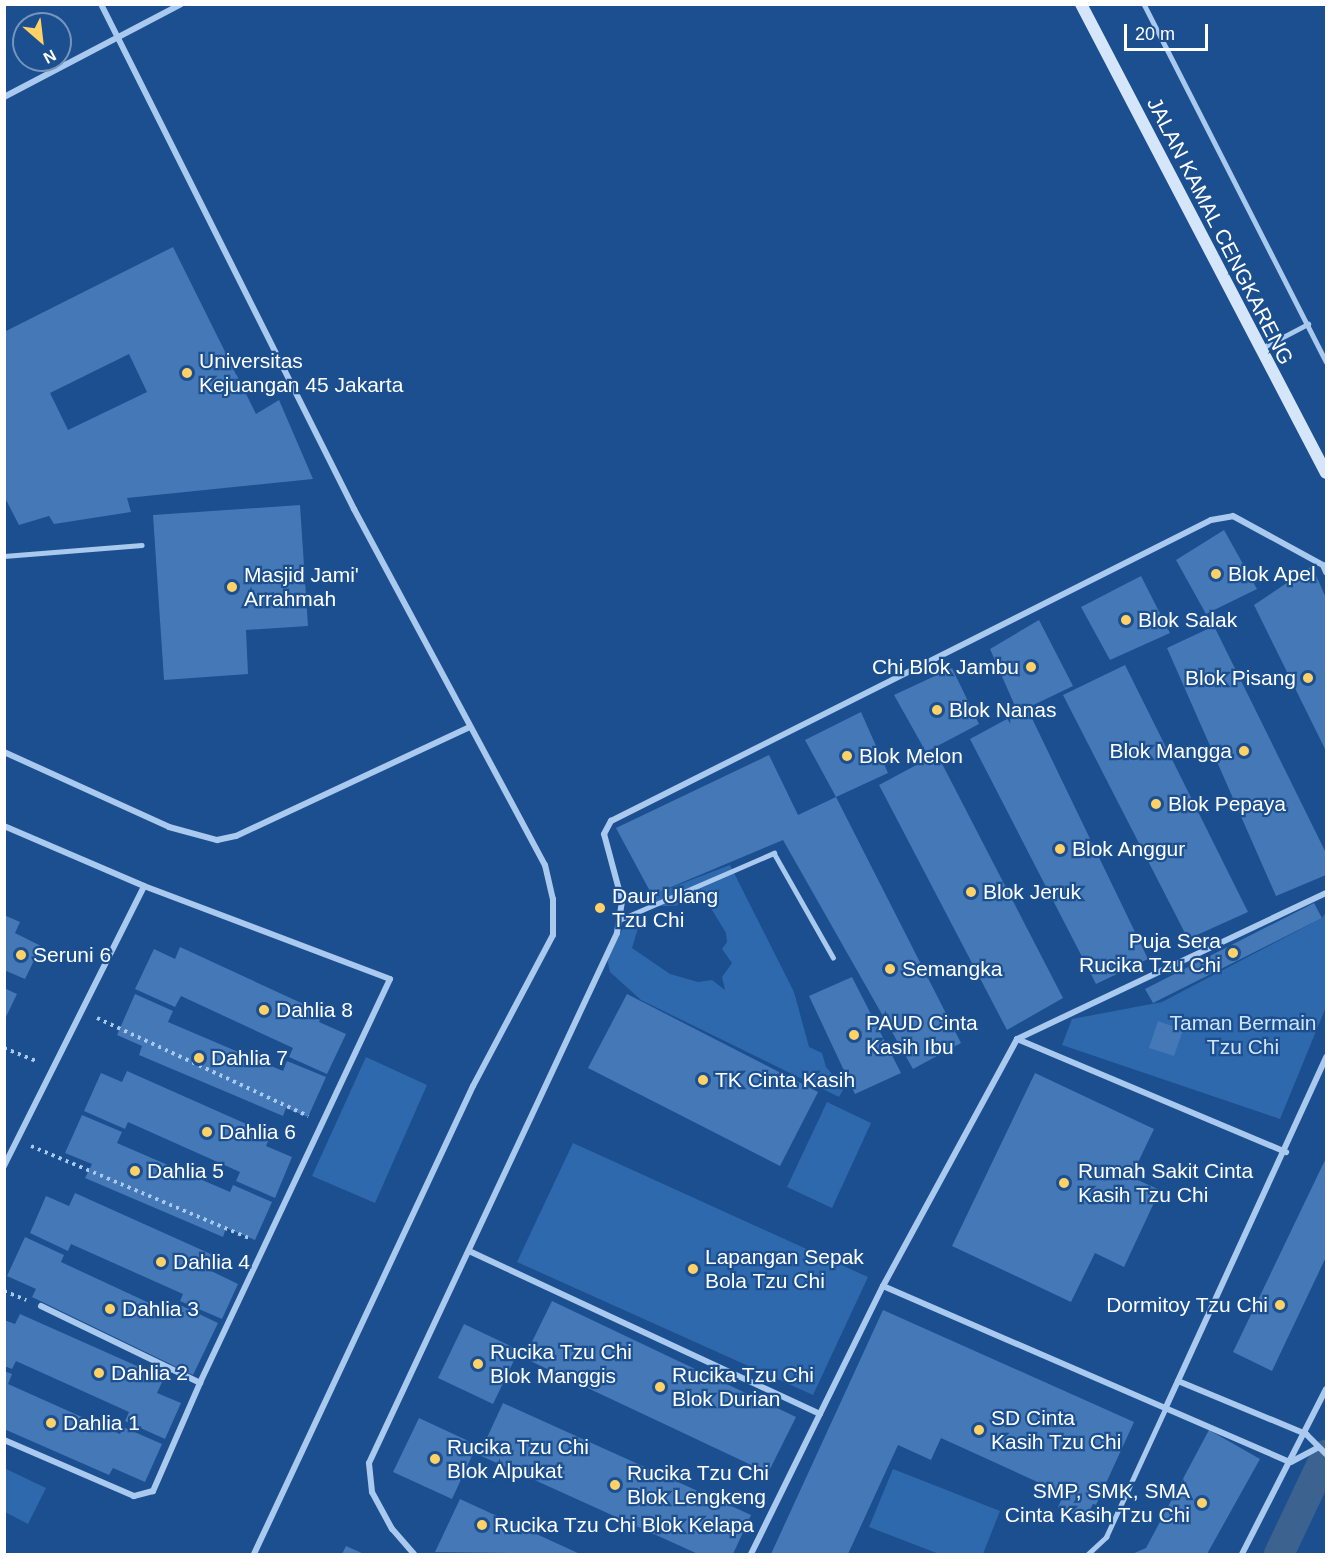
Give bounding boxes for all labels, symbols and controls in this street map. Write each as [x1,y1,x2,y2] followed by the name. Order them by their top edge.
[12,12,72,72] north arrow
[1127,12,1211,50] scale bar
[1135,24,1175,44] text: 20 m
[41,46,59,67] text: N
[1141,93,1299,369] street label: JALAN KAMAL CENGKARENG
[199,348,403,398] place label: Universitas Kejuangan 45 Jakarta
[180,366,194,380] marker: Universitas Kejuangan 45 Jakarta
[1228,561,1317,587] place label: Blok Apel
[244,562,359,612] place label: Masjid Jami' Arrahmah
[1209,567,1223,581] marker: Blok Apel
[225,580,239,594] marker: Masjid Jami' Arrahmah
[1138,607,1237,633] place label: Blok Salak
[1119,613,1133,627] marker: Blok Salak
[872,654,1019,680] place label: Chi Blok Jambu
[1024,660,1038,674] marker: Chi Blok Jambu
[1185,665,1296,691] place label: Blok Pisang
[1301,671,1315,685] marker: Blok Pisang
[949,697,1056,723] place label: Blok Nanas
[930,703,944,717] marker: Blok Nanas
[1109,738,1232,764] place label: Blok Mangga
[859,743,963,769] place label: Blok Melon
[1237,744,1251,758] marker: Blok Mangga
[840,749,854,763] marker: Blok Melon
[1168,791,1286,817] place label: Blok Pepaya
[1149,797,1163,811] marker: Blok Pepaya
[1072,836,1186,862] place label: Blok Anggur
[1053,842,1067,856] marker: Blok Anggur
[983,879,1081,905] place label: Blok Jeruk
[612,883,718,933] place label: Daur Ulang Tzu Chi
[964,885,978,899] marker: Blok Jeruk
[593,901,607,915] marker: Daur Ulang Tzu Chi
[1079,928,1221,978] place label: Puja Sera Rucika Tzu Chi
[33,942,111,968] place label: Seruni 6
[1226,946,1240,960] marker: Puja Sera Rucika Tzu Chi
[14,948,28,962] marker: Seruni 6
[902,956,1002,982] place label: Semangka
[883,962,897,976] marker: Semangka
[276,997,353,1023] place label: Dahlia 8
[257,1003,271,1017] marker: Dahlia 8
[866,1010,978,1060] place label: PAUD Cinta Kasih Ibu
[1169,1010,1317,1060] park label: Taman Bermain Tzu Chi
[847,1028,861,1042] marker: PAUD Cinta Kasih Ibu
[211,1045,288,1071] place label: Dahlia 7
[192,1051,206,1065] marker: Dahlia 7
[715,1067,855,1093] place label: TK Cinta Kasih
[696,1073,710,1087] marker: TK Cinta Kasih
[219,1119,296,1145] place label: Dahlia 6
[200,1125,214,1139] marker: Dahlia 6
[147,1158,224,1184] place label: Dahlia 5
[1078,1158,1253,1208] place label: Rumah Sakit Cinta Kasih Tzu Chi
[128,1164,142,1178] marker: Dahlia 5
[1055,1174,1073,1192] marker: Rumah Sakit Cinta Kasih Tzu Chi
[705,1244,864,1294] place label: Lapangan Sepak Bola Tzu Chi
[173,1249,250,1275] place label: Dahlia 4
[154,1255,168,1269] marker: Dahlia 4
[686,1262,700,1276] marker: Lapangan Sepak Bola Tzu Chi
[1106,1292,1268,1318] place label: Dormitoy Tzu Chi
[122,1296,199,1322] place label: Dahlia 3
[1273,1298,1287,1312] marker: Dormitoy Tzu Chi
[103,1302,117,1316] marker: Dahlia 3
[490,1339,632,1389] place label: Rucika Tzu Chi Blok Manggis
[471,1357,485,1371] marker: Rucika Tzu Chi Blok Manggis
[111,1360,188,1386] place label: Dahlia 2
[672,1362,814,1412] place label: Rucika Tzu Chi Blok Durian
[92,1366,106,1380] marker: Dahlia 2
[653,1380,667,1394] marker: Rucika Tzu Chi Blok Durian
[991,1405,1122,1455] place label: SD Cinta Kasih Tzu Chi
[63,1410,140,1436] place label: Dahlia 1
[44,1416,58,1430] marker: Dahlia 1
[972,1423,986,1437] marker: SD Cinta Kasih Tzu Chi
[447,1434,589,1484] place label: Rucika Tzu Chi Blok Alpukat
[428,1452,442,1466] marker: Rucika Tzu Chi Blok Alpukat
[627,1460,769,1510] place label: Rucika Tzu Chi Blok Lengkeng
[608,1478,622,1492] marker: Rucika Tzu Chi Blok Lengkeng
[1004,1478,1190,1528] place label: SMP, SMK, SMA Cinta Kasih Tzu Chi
[1195,1496,1209,1510] marker: SMP, SMK, SMA Cinta Kasih Tzu Chi
[494,1512,754,1538] place label: Rucika Tzu Chi Blok Kelapa
[475,1518,489,1532] marker: Rucika Tzu Chi Blok Kelapa

